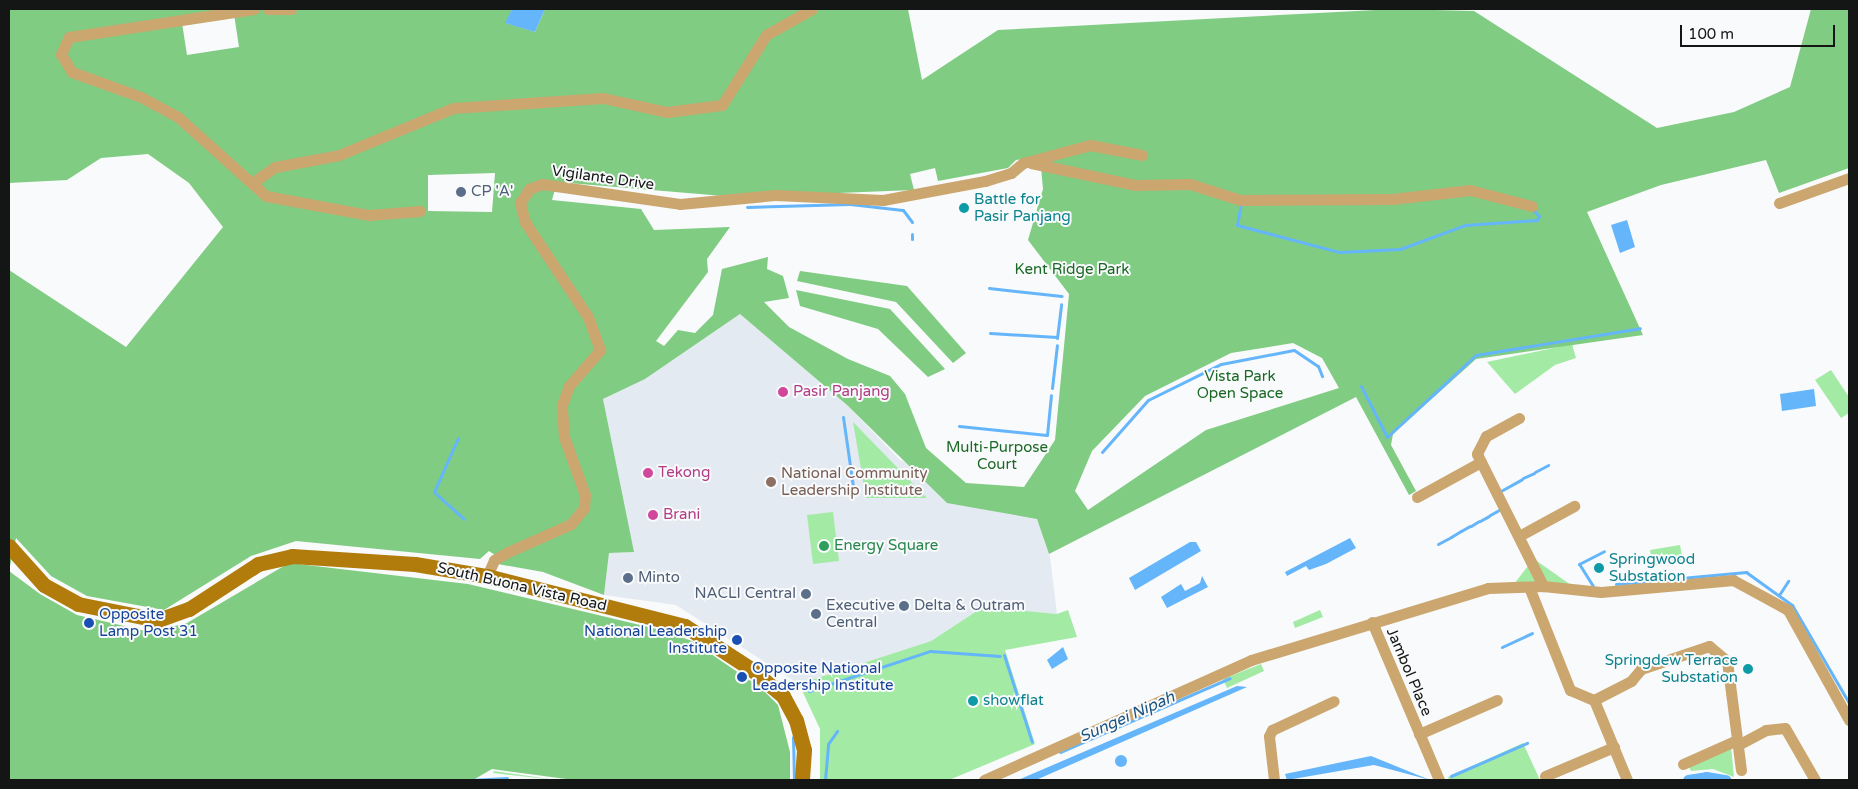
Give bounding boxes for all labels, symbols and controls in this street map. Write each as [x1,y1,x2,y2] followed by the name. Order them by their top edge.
[1683,15,1838,47] scale bar
[1688,25,1734,43] text: 100 m
[551,162,655,194] street label: Vigilante Drive
[471,183,513,201] place label: CP 'A'
[455,186,467,198] marker: CP 'A'
[974,190,1071,225] place label: Battle for Pasir Panjang
[958,202,970,214] marker: Battle for Pasir Panjang
[1015,261,1129,279] park label: Kent Ridge Park
[1197,367,1283,402] park label: Vista Park Open Space
[793,383,890,401] place label: Pasir Panjang
[777,386,789,398] marker: Pasir Panjang
[946,438,1048,473] park label: Multi-Purpose Court
[658,464,710,482] place label: Tekong
[781,464,928,499] place label: National Community Leadership Institute
[642,467,654,479] marker: Tekong
[765,476,777,488] marker: National Community Leadership Institute
[663,506,700,524] place label: Brani
[647,509,659,521] marker: Brani
[834,537,938,555] place label: Energy Square
[818,540,830,552] marker: Energy Square
[1609,550,1695,585] place label: Springwood Substation
[436,559,608,615] street label: South Buona Vista Road
[1593,562,1605,574] marker: Springwood Substation
[638,569,680,587] place label: Minto
[622,572,634,584] marker: Minto
[694,585,796,603] place label: NACLI Central
[800,588,812,600] marker: NACLI Central
[826,596,895,631] place label: Executive Central
[914,597,1025,615] place label: Delta & Outram
[898,600,910,612] marker: Delta & Outram
[99,605,198,640] place label: Opposite Lamp Post 31
[810,608,822,620] marker: Executive Central
[83,617,95,629] marker: Opposite Lamp Post 31
[584,622,727,657] place label: National Leadership Institute
[1382,625,1436,719] street label: Jambol Place
[731,634,743,646] marker: National Leadership Institute
[1605,651,1738,686] place label: Springdew Terrace Substation
[752,659,894,694] place label: Opposite National Leadership Institute
[1742,663,1754,675] marker: Springdew Terrace Substation
[736,671,748,683] marker: Opposite National Leadership Institute
[1077,687,1177,747] water label: Sungei Nipah
[983,692,1044,710] place label: showflat
[967,695,979,707] marker: showflat

